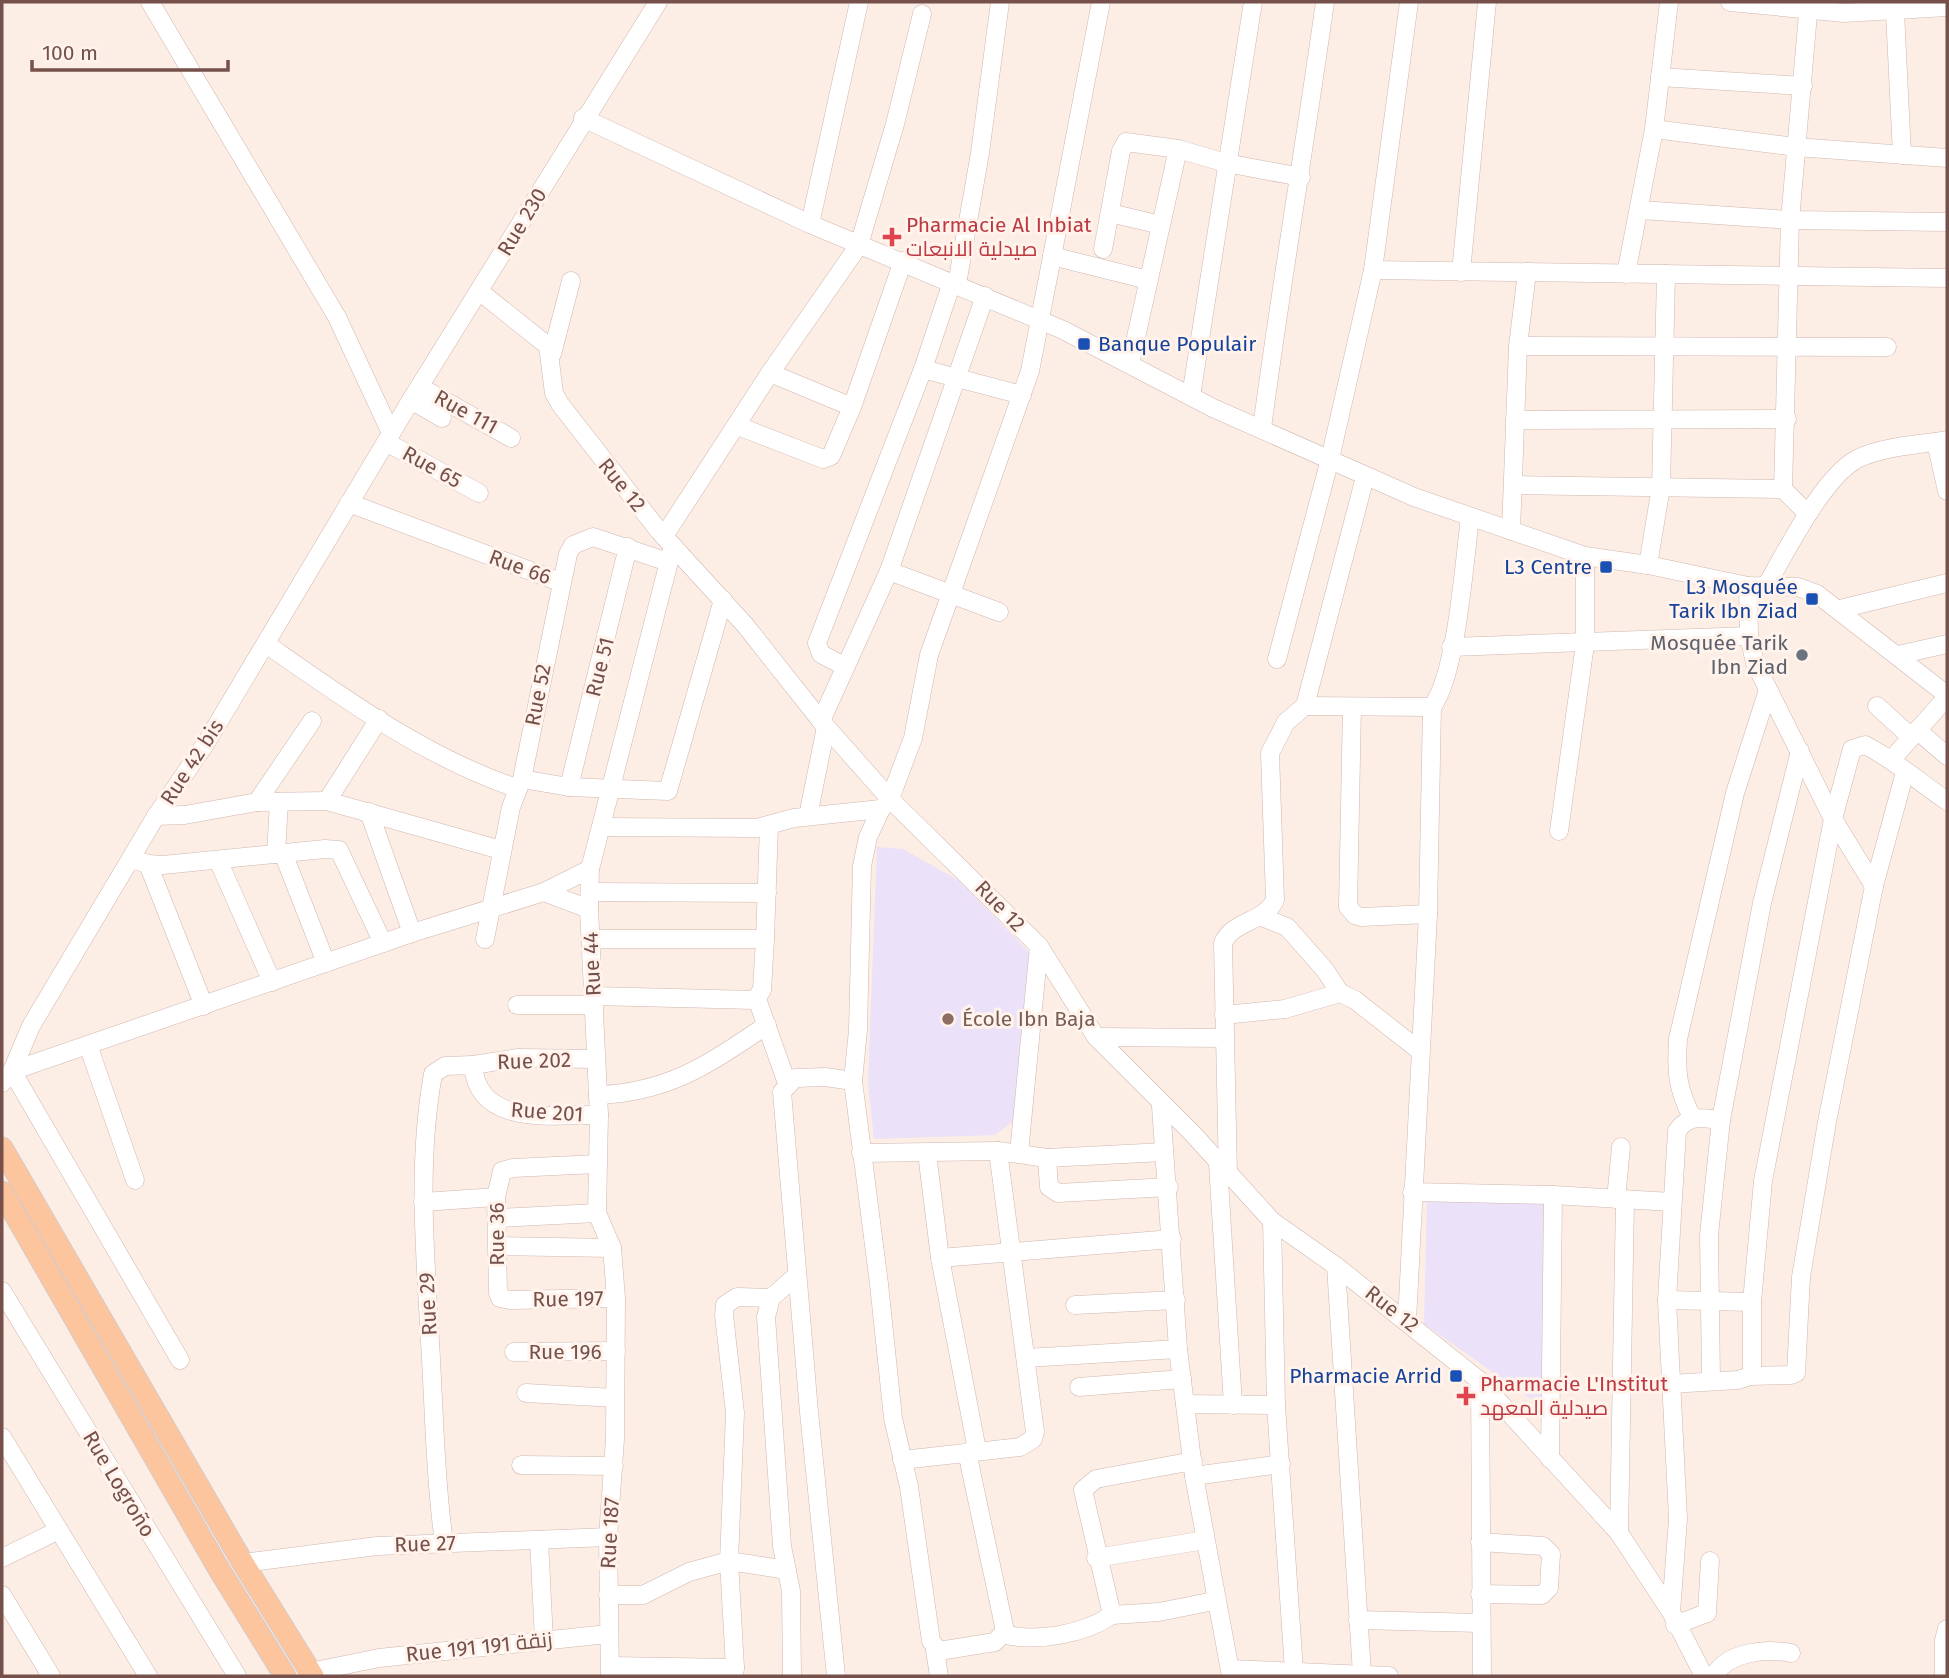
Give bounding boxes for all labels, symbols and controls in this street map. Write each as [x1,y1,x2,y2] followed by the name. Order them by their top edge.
[32,28,228,72] scale bar
[42,40,98,66] text: 100 m
[492,183,552,261] street label: Rue 230
[906,212,1092,262] place label: Pharmacie Al Inbiat صيدلية الانبعات
[884,229,900,245] marker: Pharmacie Al Inbiat صيدلية الانبعات
[1098,331,1256,357] place label: Banque Populair
[1076,336,1092,352] marker: Banque Populair
[430,384,502,440] street label: Rue 111
[398,440,466,494] street label: Rue 65
[593,453,651,517] street label: Rue 12
[485,544,555,590] street label: Rue 66
[1504,554,1592,580] place label: L3 Centre
[1598,559,1614,575] marker: L3 Centre
[1669,574,1798,624] place label: L3 Mosquée Tarik Ibn Ziad
[1804,591,1820,607] marker: L3 Mosquée Tarik Ibn Ziad
[1650,630,1788,680] place label: Mosquée Tarik Ibn Ziad
[580,635,620,699] street label: Rue 51
[1794,647,1810,663] marker: Mosquée Tarik Ibn Ziad
[519,662,557,728] street label: Rue 52
[155,714,229,810] street label: Rue 42 bis
[969,875,1031,937] street label: Rue 12
[577,931,607,997] street label: Rue 44
[962,1006,1096,1032] place label: École Ibn Baja
[940,1011,956,1027] marker: École Ibn Baja
[496,1047,572,1075] street label: Rue 202
[510,1096,584,1128] street label: Rue 201
[484,1202,510,1266] street label: Rue 36
[413,1272,443,1336] street label: Rue 29
[1360,1280,1424,1338] street label: Rue 12
[532,1285,604,1313] street label: Rue 197
[528,1339,602,1365] street label: Rue 196
[1289,1363,1442,1389] place label: Pharmacie Arrid
[1448,1368,1464,1384] marker: Pharmacie Arrid
[1480,1371,1669,1421] place label: Pharmacie L'Institut صيدلية المعهد
[1458,1388,1474,1404] marker: Pharmacie L'Institut صيدلية المعهد
[77,1426,161,1542] street label: Rue Logroño
[595,1497,625,1569] street label: Rue 187
[394,1530,456,1558] street label: Rue 27
[404,1626,554,1668] street label: Rue 191 زنقة 191

